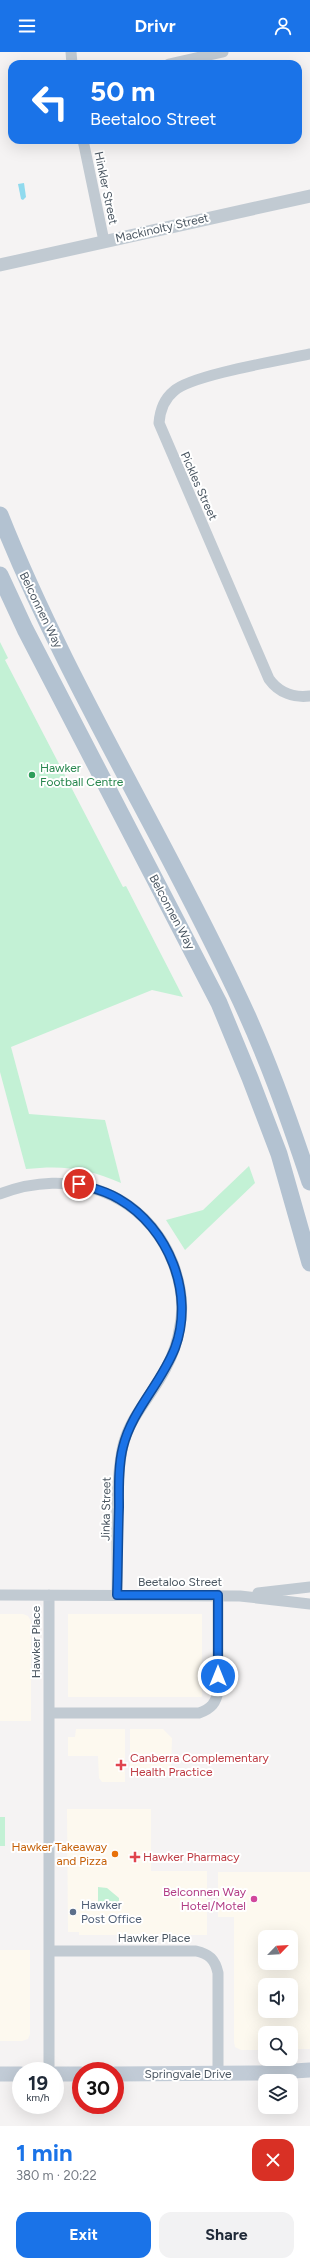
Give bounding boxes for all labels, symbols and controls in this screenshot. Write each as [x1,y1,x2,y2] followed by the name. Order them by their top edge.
[16,15,38,37] icon: menu
[135,15,175,37] text: Drivr
[272,15,294,37] icon: person
[90,74,156,108] text: 50 m
[24,76,76,128] icon: left
[90,108,216,130] text: Beetaloo Street
[91,150,121,226] street label: Hinkler Street
[114,210,210,246] street label: Mackinolty Street
[178,450,221,523] street label: Pickles Street
[17,570,66,651] street label: Belconnen Way
[40,761,124,789] place label: Hawker Football Centre
[27,770,37,780] marker: Hawker Football Centre
[146,872,198,953] street label: Belconnen Way
[62,1167,96,1201] pin
[68,1173,90,1195] icon: arrive
[98,1476,114,1541] street label: Jinka Street
[138,1575,223,1589] street label: Beetaloo Street
[29,1605,43,1678] street label: Hawker Place
[197,1655,239,1697] position arrow
[130,1751,269,1779] place label: Canberra Complementary Health Practice
[115,1759,127,1771] marker: Canberra Complementary Health Practice
[11,1840,108,1868] place label: Hawker Takeaway and Pizza
[110,1849,120,1859] marker: Hawker Takeaway and Pizza
[143,1850,240,1864] place label: Hawker Pharmacy
[130,1852,140,1862] marker: Hawker Pharmacy
[163,1885,247,1913] place label: Belconnen Way Hotel/Motel
[249,1894,259,1904] marker: Belconnen Way Hotel/Motel
[81,1898,142,1926] place label: Hawker Post Office
[68,1907,78,1917] marker: Hawker Post Office
[258,1930,298,1970] north arrow
[258,1930,298,2114] map controls
[118,1931,191,1945] street label: Hawker Place
[258,1978,298,2018] button: sound
[258,2026,298,2066] button: search
[72,2062,124,2114] speed limit sign: 30
[144,2067,232,2081] street label: Springvale Drive
[28,2071,48,2095] text: 19
[258,2074,298,2114] button: layers
[27,2091,49,2104] text: km/h
[16,2138,73,2167] text: 1 min
[252,2139,294,2181] button: close
[16,2168,97,2183] text: 380 m · 20:22
[16,2212,151,2258] button: Exit
[159,2212,294,2258] button: Share

